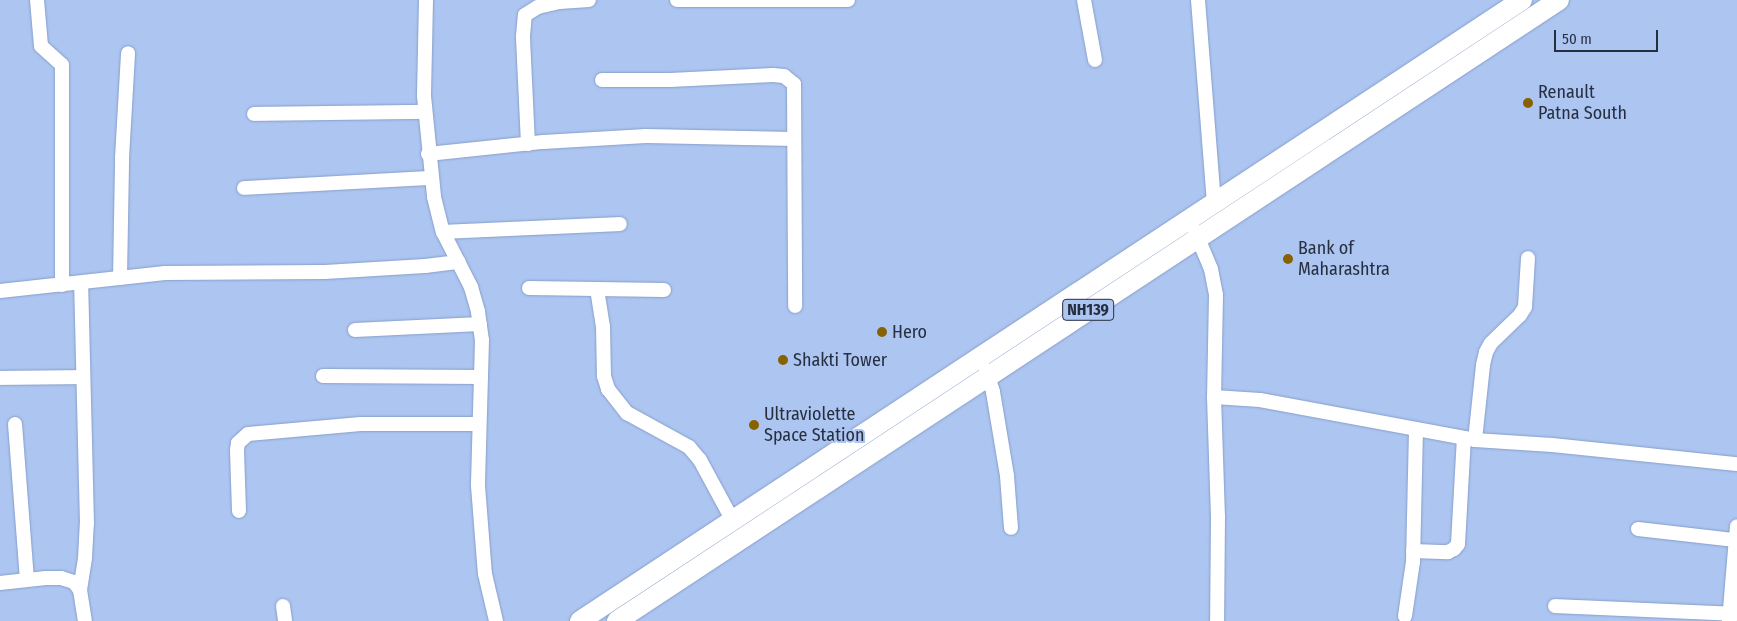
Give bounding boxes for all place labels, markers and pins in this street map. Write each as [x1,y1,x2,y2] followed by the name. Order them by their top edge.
[1538,82,1627,125] place label: Renault Patna South
[1522,97,1534,109] marker: Renault Patna South
[1298,238,1390,280] place label: Bank of Maharashtra
[1282,253,1294,265] marker: Bank of Maharashtra
[892,321,927,343] place label: Hero
[876,326,888,338] marker: Hero
[793,349,887,371] place label: Shakti Tower
[777,354,789,366] marker: Shakti Tower
[764,404,865,446] place label: Ultraviolette Space Station
[748,419,760,431] marker: Ultraviolette Space Station

